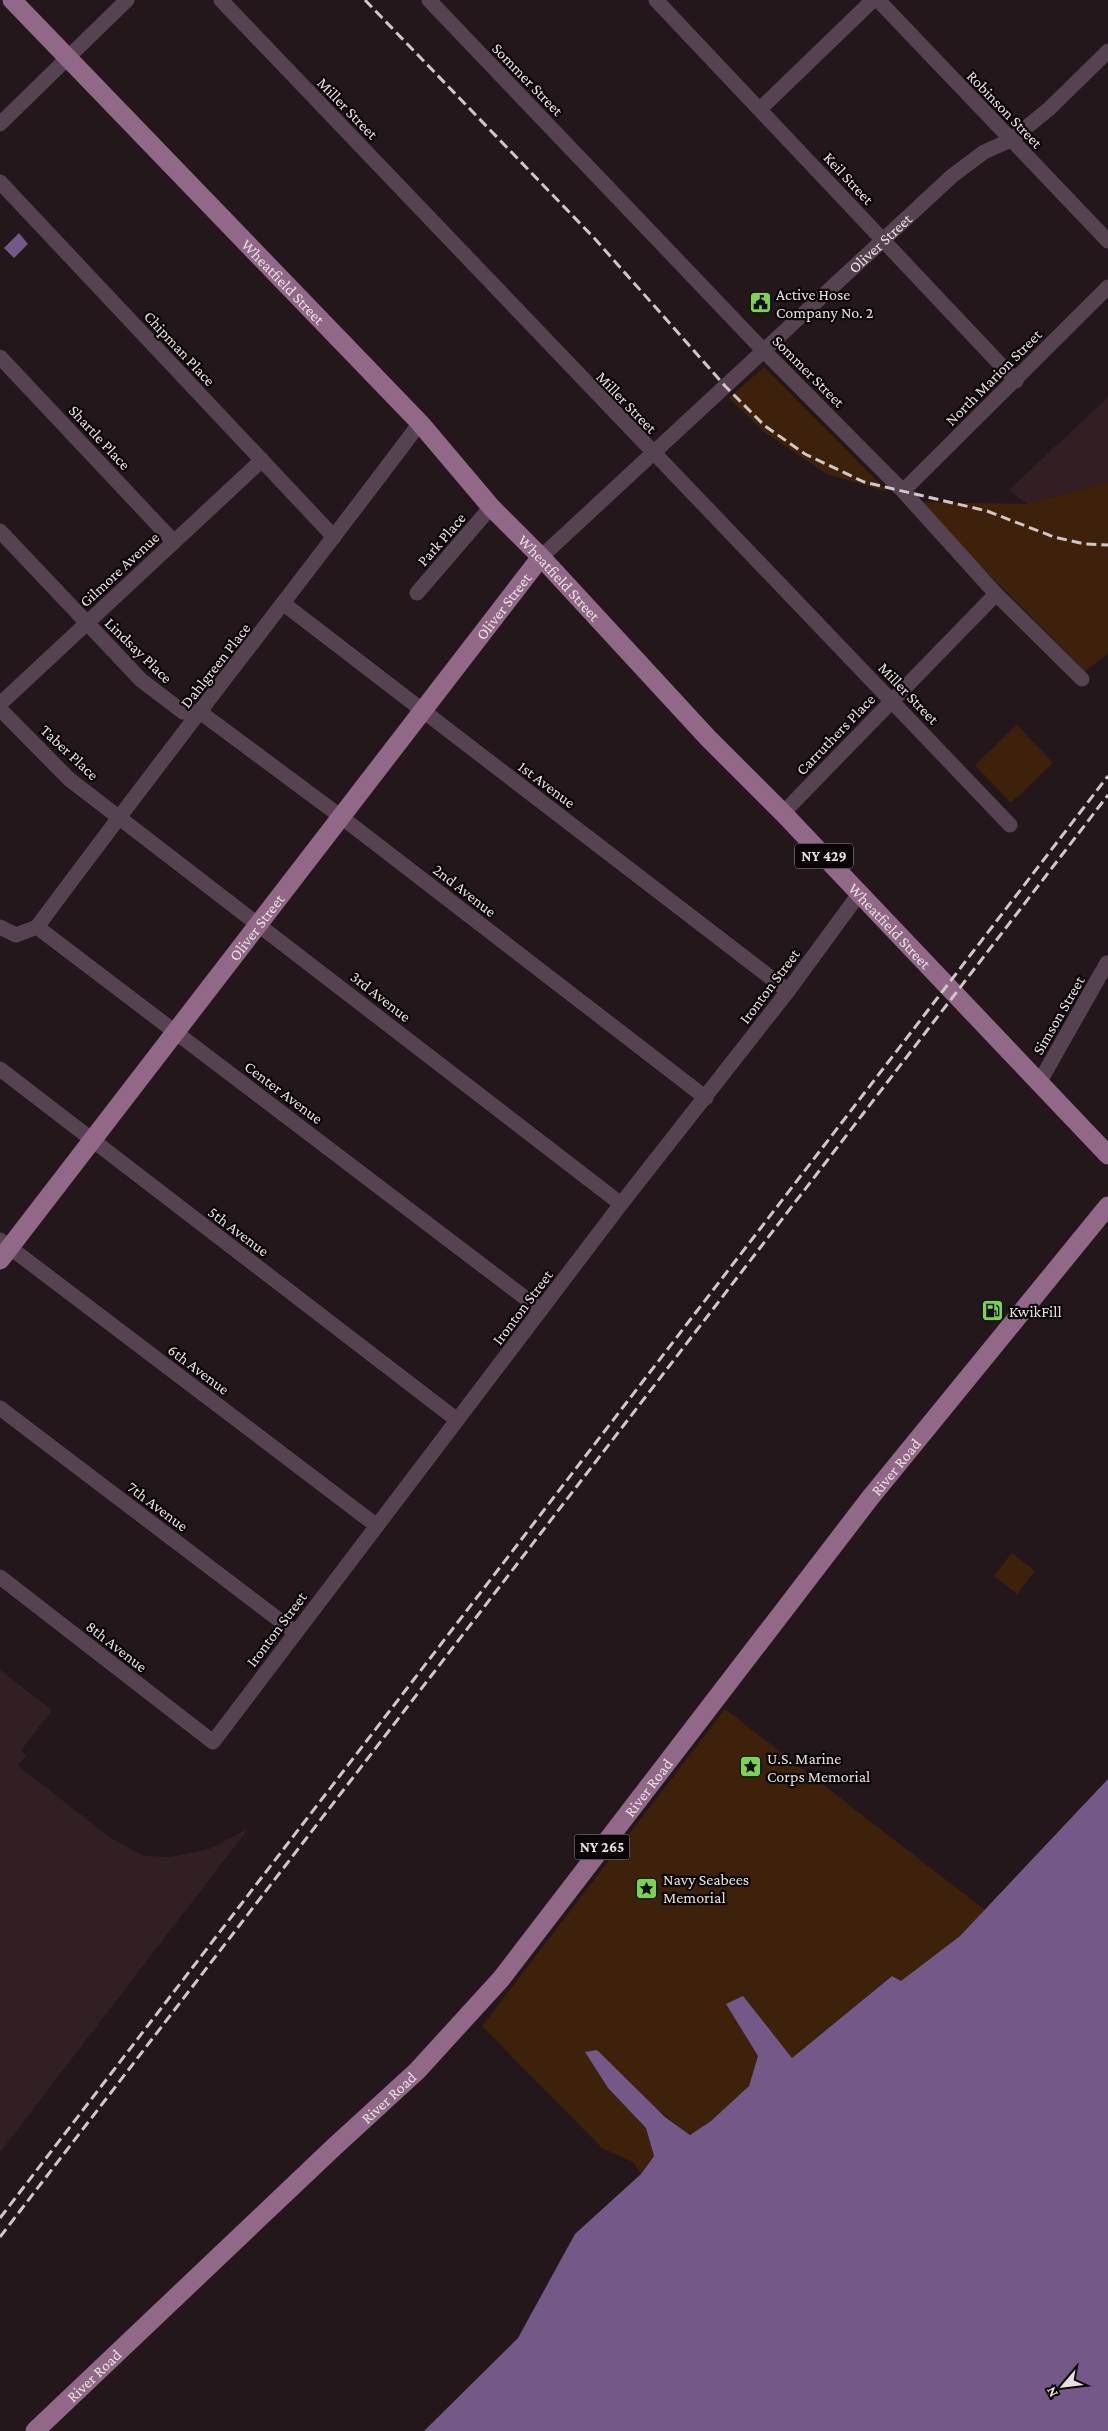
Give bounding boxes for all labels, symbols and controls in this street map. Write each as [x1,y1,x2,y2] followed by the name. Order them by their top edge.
[489,40,567,120] street label: Sommer Street
[963,67,1046,152] street label: Robinson Street
[314,74,382,143] street label: Miller Street
[820,149,877,208] street label: Keil Street
[845,210,916,277] street label: Oliver Street
[238,236,328,328] street label: Wheatfield Street
[776,286,874,322] place label: Active Hose Company No. 2
[748,291,772,315] public building icon: Active Hose Company No. 2
[140,308,218,390] street label: Chipman Place
[942,325,1045,429] street label: North Marion Street
[769,332,849,411] street label: Sommer Street
[593,368,661,437] street label: Miller Street
[65,402,134,473] street label: Shartle Place
[414,509,469,569] street label: Park Place
[76,528,162,610] street label: Gilmore Avenue
[515,531,604,625] street label: Wheatfield Street
[473,569,535,643] street label: Oliver Street
[101,614,176,687] street label: Lindsay Place
[177,620,255,712] street label: Dahlgreen Place
[875,659,943,728] street label: Miller Street
[793,690,878,778] street label: Carruthers Place
[37,721,102,783] street label: Taber Place
[515,757,579,811] street label: 1st Avenue
[795,844,853,868] road number: NY 429
[430,861,499,920] street label: 2nd Avenue
[845,880,935,973] street label: Wheatfield Street
[226,890,288,964] street label: Oliver Street
[736,945,803,1027] street label: Ironton Street
[347,968,414,1025] street label: 3rd Avenue
[1029,972,1088,1058] street label: Simson Street
[241,1058,326,1127] street label: Center Avenue
[205,1203,272,1260] street label: 5th Avenue
[489,1266,556,1348] street label: Ironton Street
[981,1299,1005,1323] fuel station icon: KwikFill
[1009,1303,1062,1320] place label: KwikFill
[165,1341,233,1398] street label: 6th Avenue
[868,1435,924,1499] street label: River Road
[124,1478,191,1535] street label: 7th Avenue
[243,1588,310,1670] street label: Ironton Street
[83,1617,151,1675] street label: 8th Avenue
[767,1750,870,1786] place label: U.S. Marine Corps Memorial
[621,1755,676,1820] street label: River Road
[739,1755,763,1779] place icon: U.S. Marine Corps Memorial
[574,1834,630,1860] road number: NY 265
[663,1871,749,1906] place label: Navy Seabees Memorial
[635,1876,659,1900] place icon: Navy Seabees Memorial
[358,2068,420,2127] street label: River Road
[63,2345,125,2405] street label: River Road
[1038,2361,1088,2411] north arrow
[1042,2384,1061,2400] text: N

